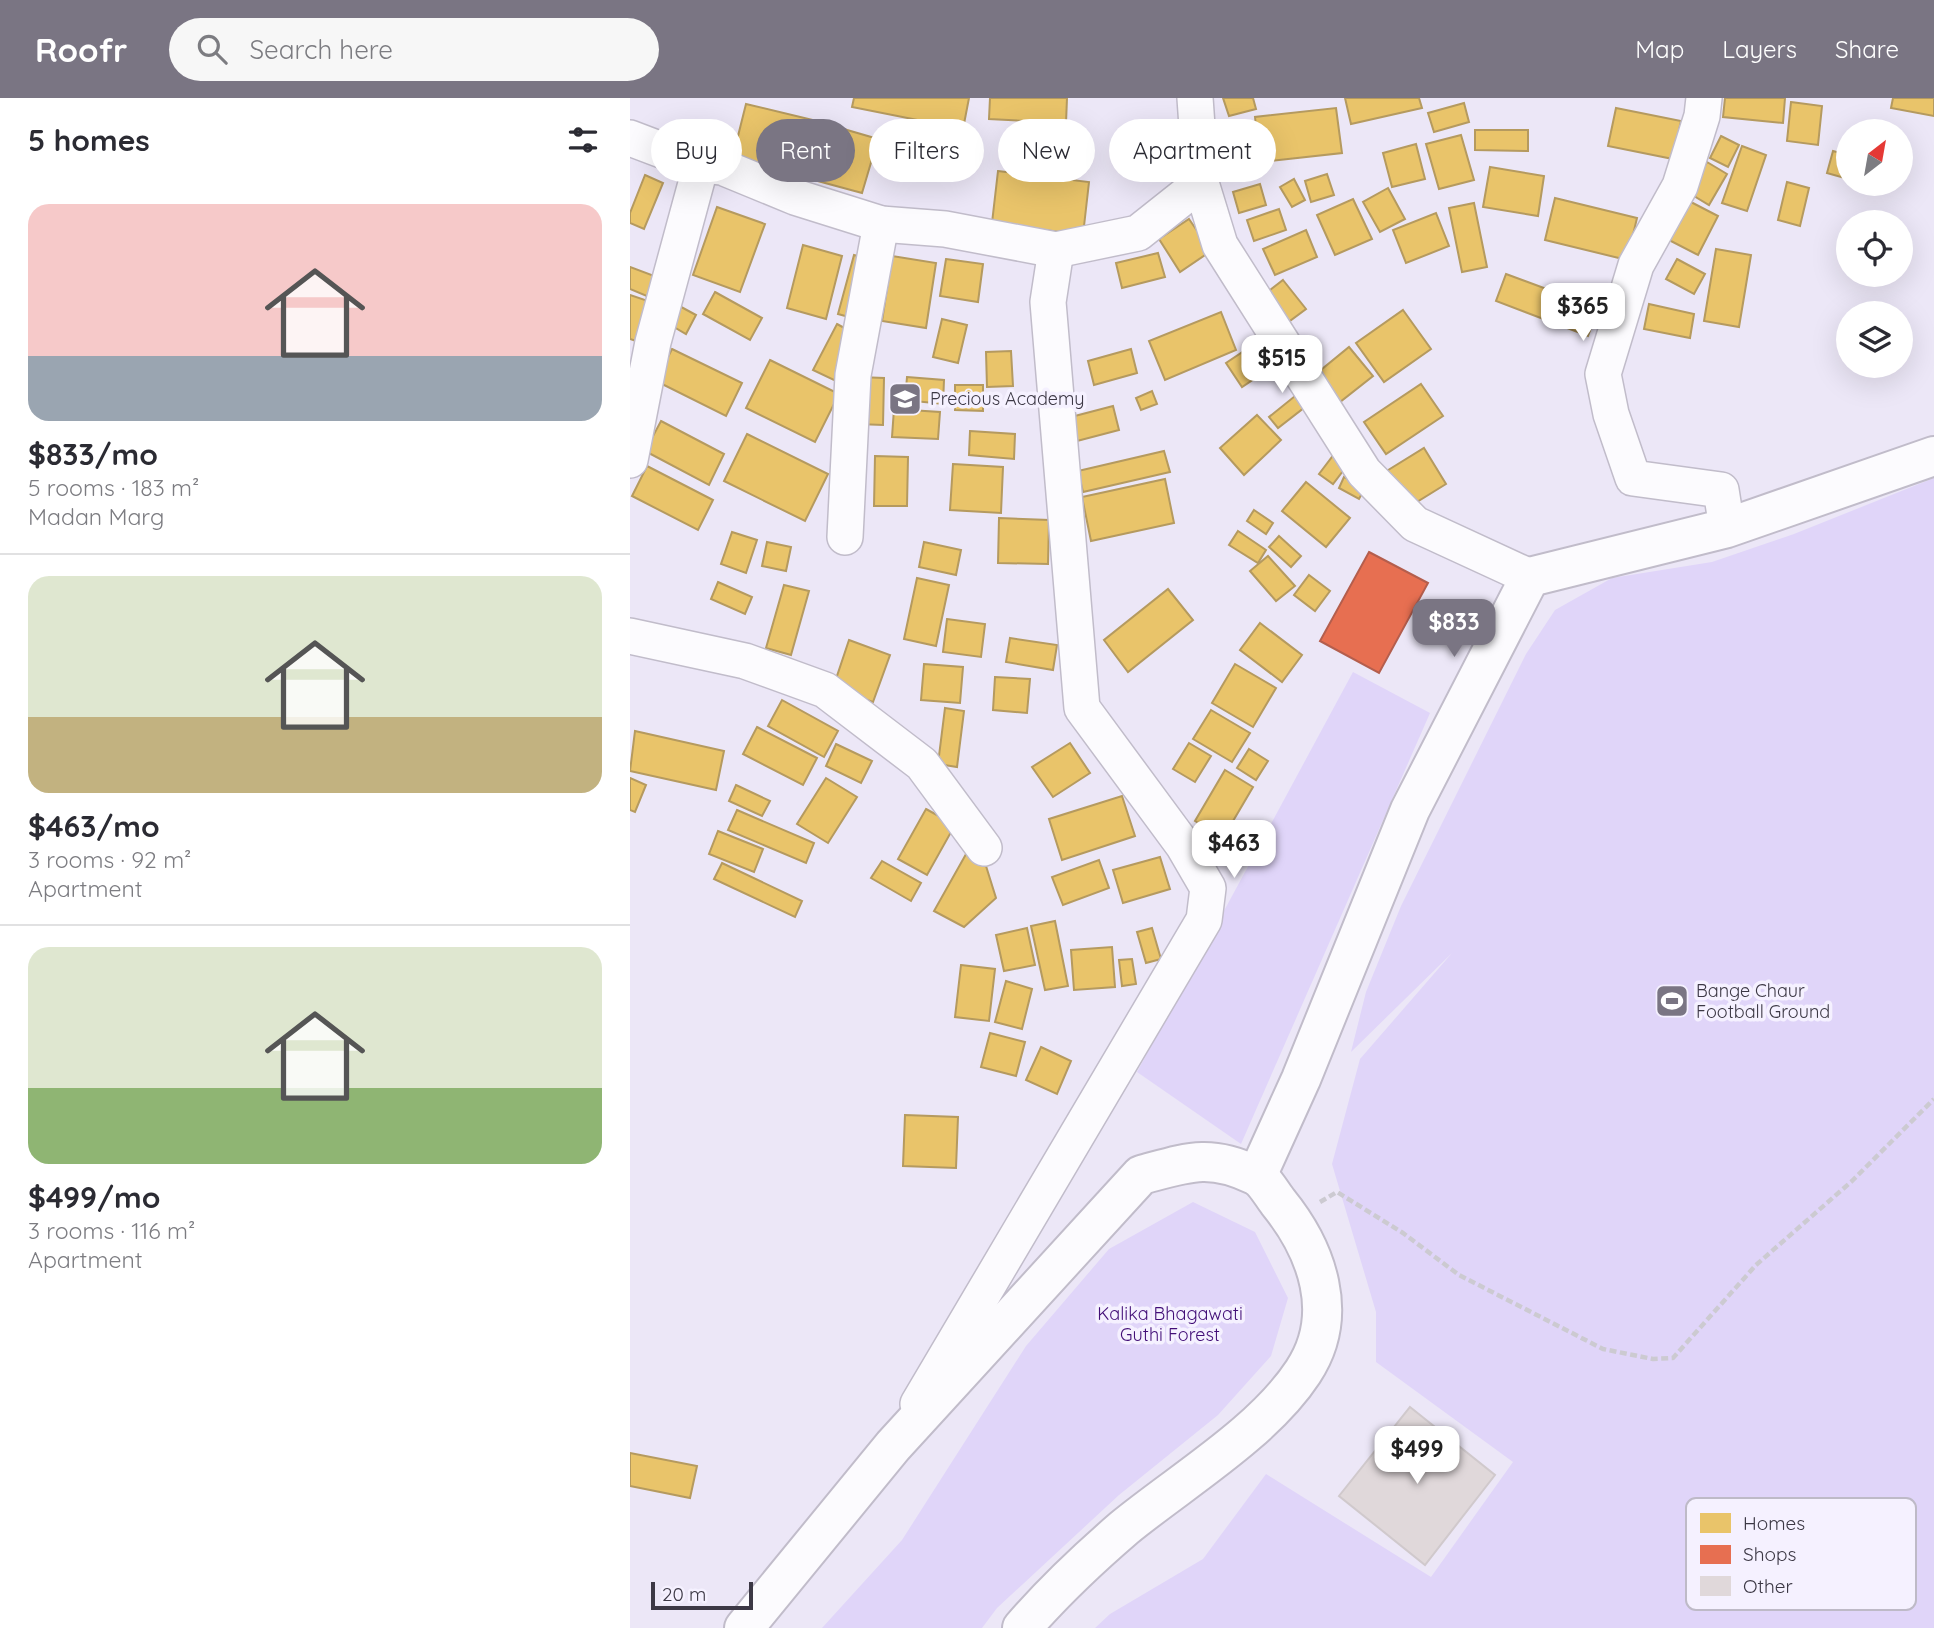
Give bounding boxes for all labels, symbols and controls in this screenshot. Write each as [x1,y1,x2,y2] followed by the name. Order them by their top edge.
[169,18,659,81] search box
[35,29,127,70] text: Roofr
[193,30,231,68] icon: search
[249,33,393,66] text: Search here
[1635,34,1684,64] text: Map
[1722,34,1797,64] text: Layers
[1835,34,1899,64] text: Share
[651,119,742,182] chip: Buy
[756,119,855,182] chip: Rent
[869,119,984,182] chip: Filters
[998,119,1095,182] chip: New
[1109,119,1276,182] chip: Apartment
[1836,119,1913,196] north arrow
[1836,119,1913,378] map controls
[28,121,150,159] text: 5 homes
[564,121,602,159] icon: filters
[1836,210,1913,287] button: locate
[252,250,378,376] icon: home
[1542,284,1624,343] pin: $365
[1557,291,1609,320] text: $365
[1836,301,1913,378] button: layers
[1241,336,1323,395] pin: $515
[1257,343,1307,372] text: $515
[886,380,924,418] school or university icon: Precious Academy
[930,387,1085,410] place label: Precious Academy
[28,435,158,473] text: $833/mo
[28,473,199,502] text: 5 rooms · 183 m²
[28,502,164,531] text: Madan Marg
[1413,600,1495,659] pin: $833
[1428,607,1480,636] text: $833
[252,622,378,748] icon: home
[28,807,160,845] text: $463/mo
[1193,820,1275,880] pin: $463
[1208,828,1260,857] text: $463
[28,845,191,874] text: 3 rooms · 92 m²
[28,874,142,903] text: Apartment
[1696,979,1830,1023] place label: Bange Chaur Football Ground
[1653,982,1691,1020] sports icon: Bange Chaur Football Ground
[252,993,378,1119] icon: home
[28,1178,160,1216] text: $499/mo
[28,1216,195,1245] text: 3 rooms · 116 m²
[28,1245,142,1274] text: Apartment
[1097,1302,1243,1346] park label: Kalika Bhagawati Guthi Forest
[1376,1426,1458,1486] pin: $499
[1391,1434,1443,1463] text: $499
[1686,1498,1916,1610] legend
[1743,1511,1805,1535] text: Homes
[1743,1542,1796,1566] text: Shops
[1743,1574,1794,1598] text: Other
[651,1579,752,1611] scale bar
[662,1582,706,1606] text: 20 m

